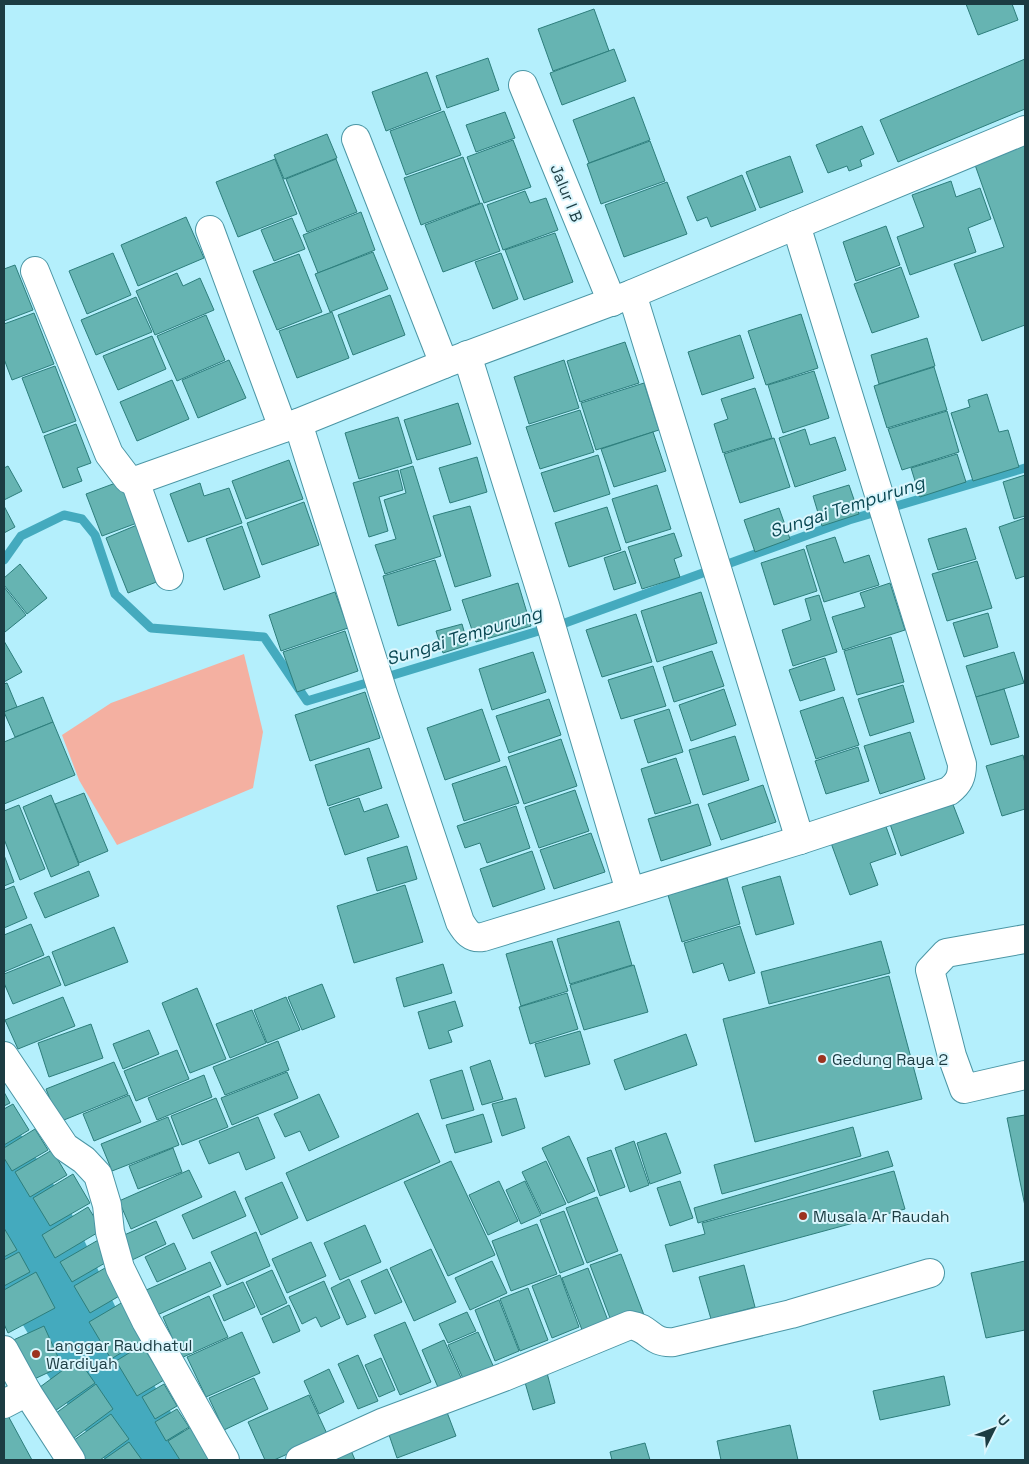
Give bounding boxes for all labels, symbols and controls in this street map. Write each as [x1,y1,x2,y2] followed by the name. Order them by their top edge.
[545,161,588,225] street label: Jalur I B
[767,470,929,542] water label: Sungai Tempurung
[383,600,546,670] water label: Sungai Tempurung
[832,1049,948,1070] place label: Gedung Raya 2
[816,1053,828,1065] marker: Gedung Raya 2
[813,1206,950,1227] place label: Musala Ar Raudah
[797,1210,809,1222] marker: Musala Ar Raudah
[46,1335,192,1374] place label: Langgar Raudhatul Wardiyah
[30,1348,42,1360] marker: Langgar Raudhatul Wardiyah
[969,1404,1019,1454] north arrow
[994,1411,1014,1430] text: U

